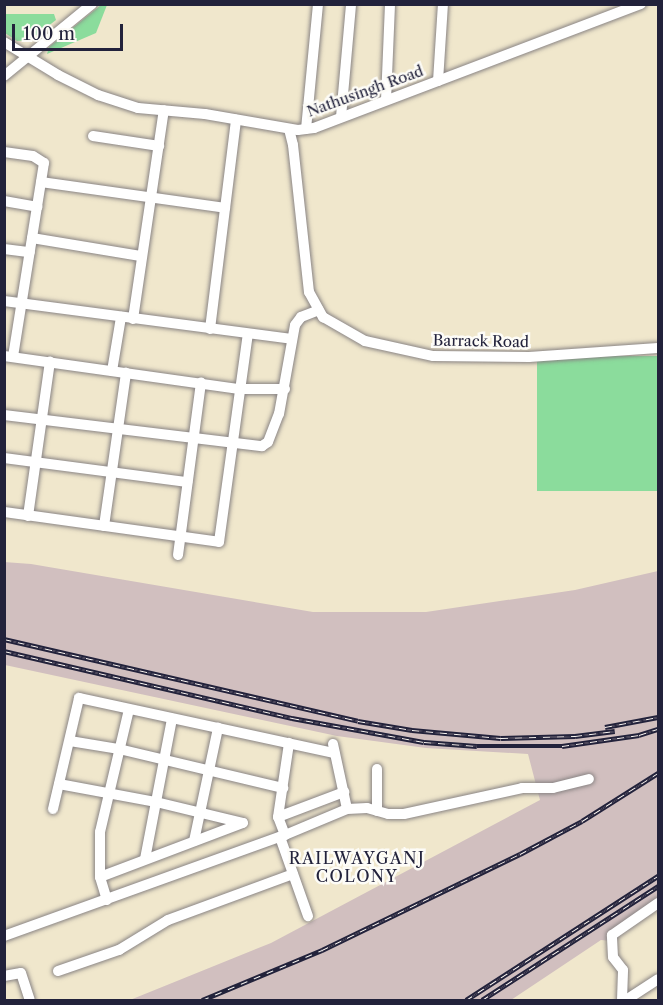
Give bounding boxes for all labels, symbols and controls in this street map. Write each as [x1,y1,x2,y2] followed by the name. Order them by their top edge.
[15,12,126,50] scale bar
[23,23,75,45] text: 100 m
[304,62,426,120] street label: Nathusingh Road
[433,331,529,351] street label: Barrack Road
[289,848,425,886] district label: RAILWAYGANJ COLONY

